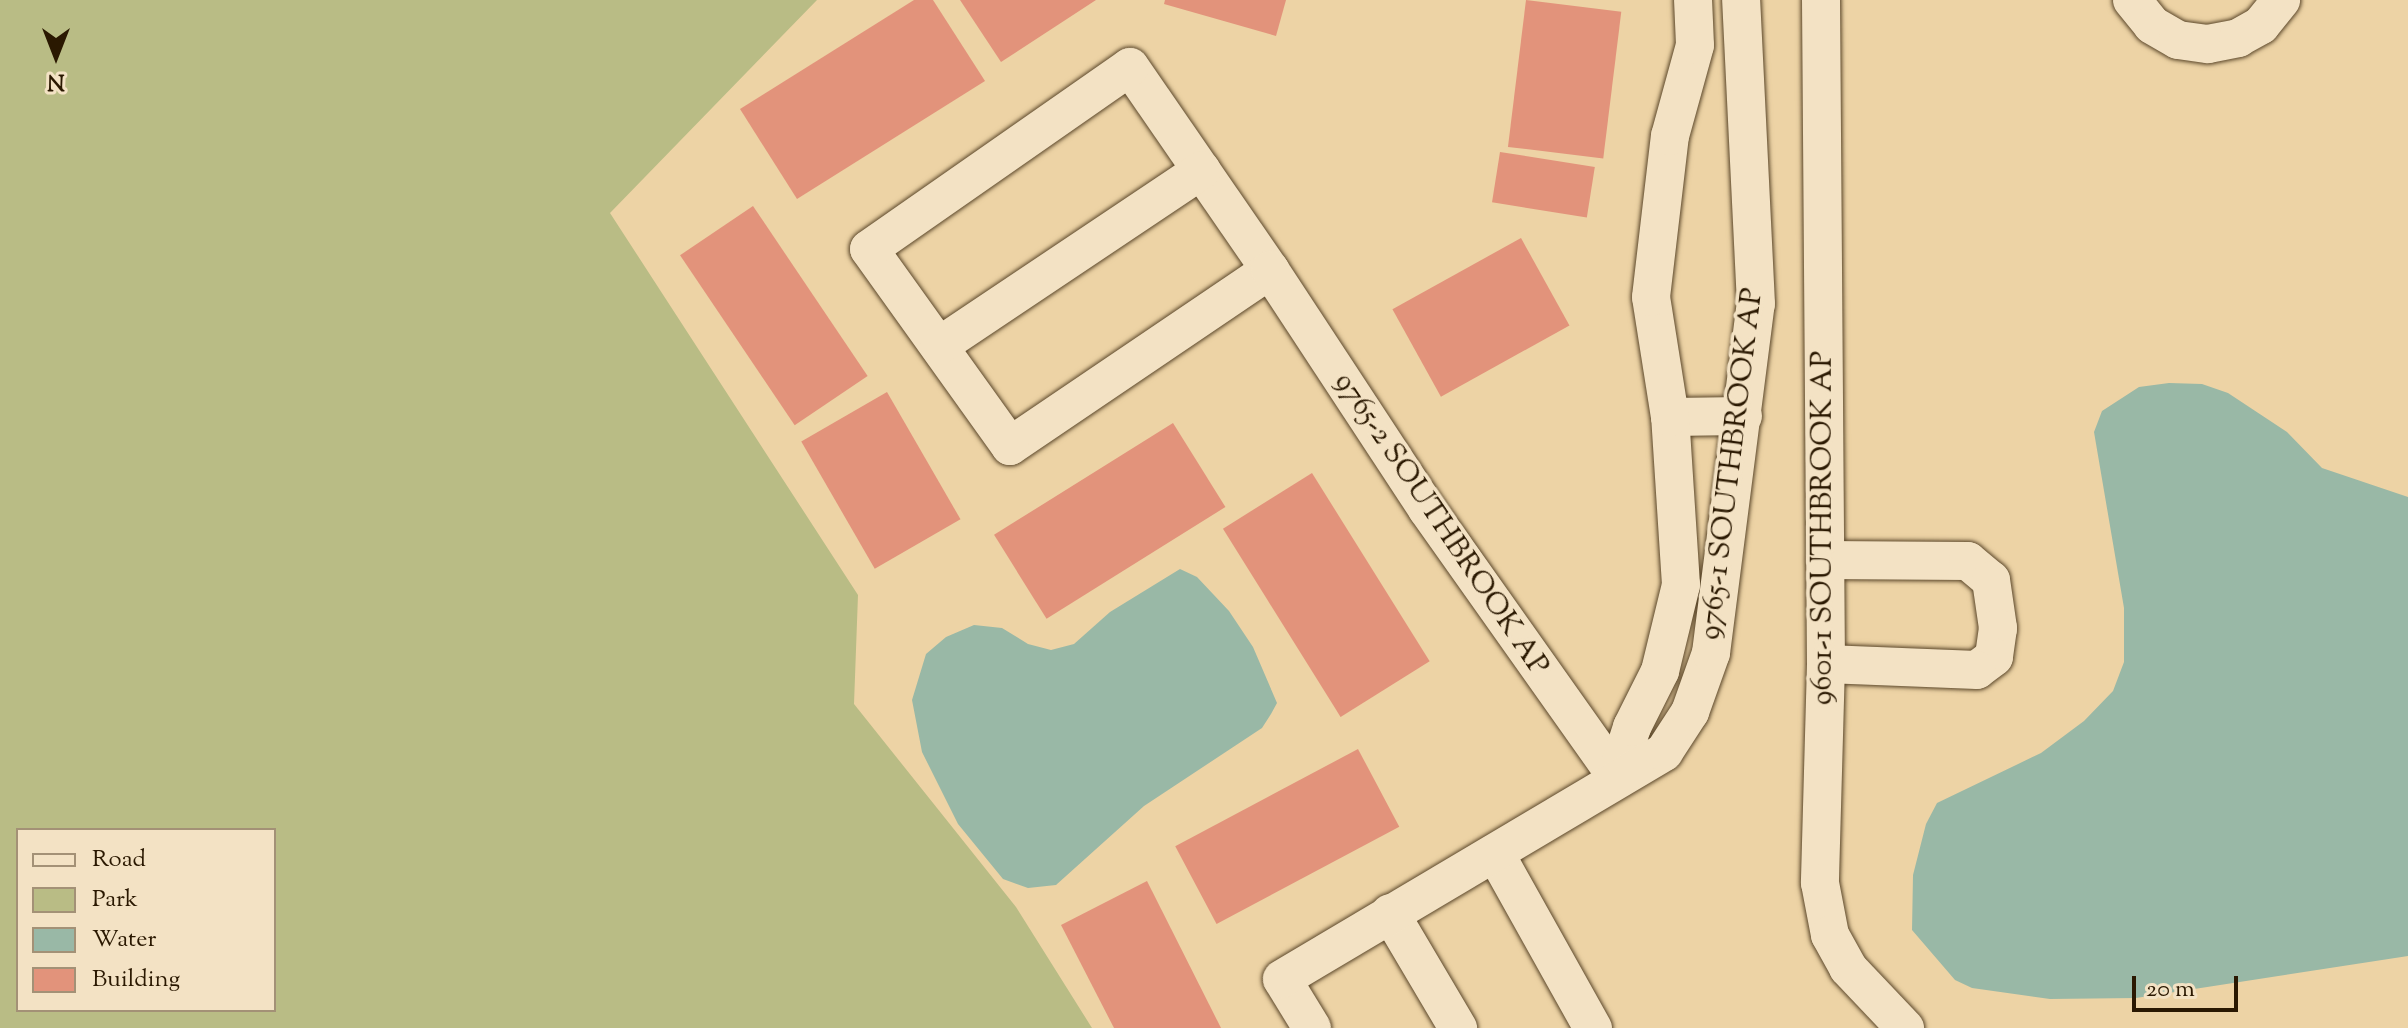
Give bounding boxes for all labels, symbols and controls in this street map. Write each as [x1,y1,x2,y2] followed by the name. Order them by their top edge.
[16,16,96,96] north arrow
[47,64,65,96] text: N
[1694,286,1772,642] street label: 9765-1 SOUTHBROOK AP
[1806,351,1842,705] street label: 9601-1 SOUTHBROOK AP
[1325,367,1555,683] street label: 9765-2 SOUTHBROOK AP
[16,828,276,1012] legend
[92,843,146,877] text: Road
[92,883,138,917] text: Park
[92,923,156,957] text: Water
[2136,960,2242,1010] scale bar
[92,963,180,997] text: Building
[2146,973,2195,1007] text: 20 m

